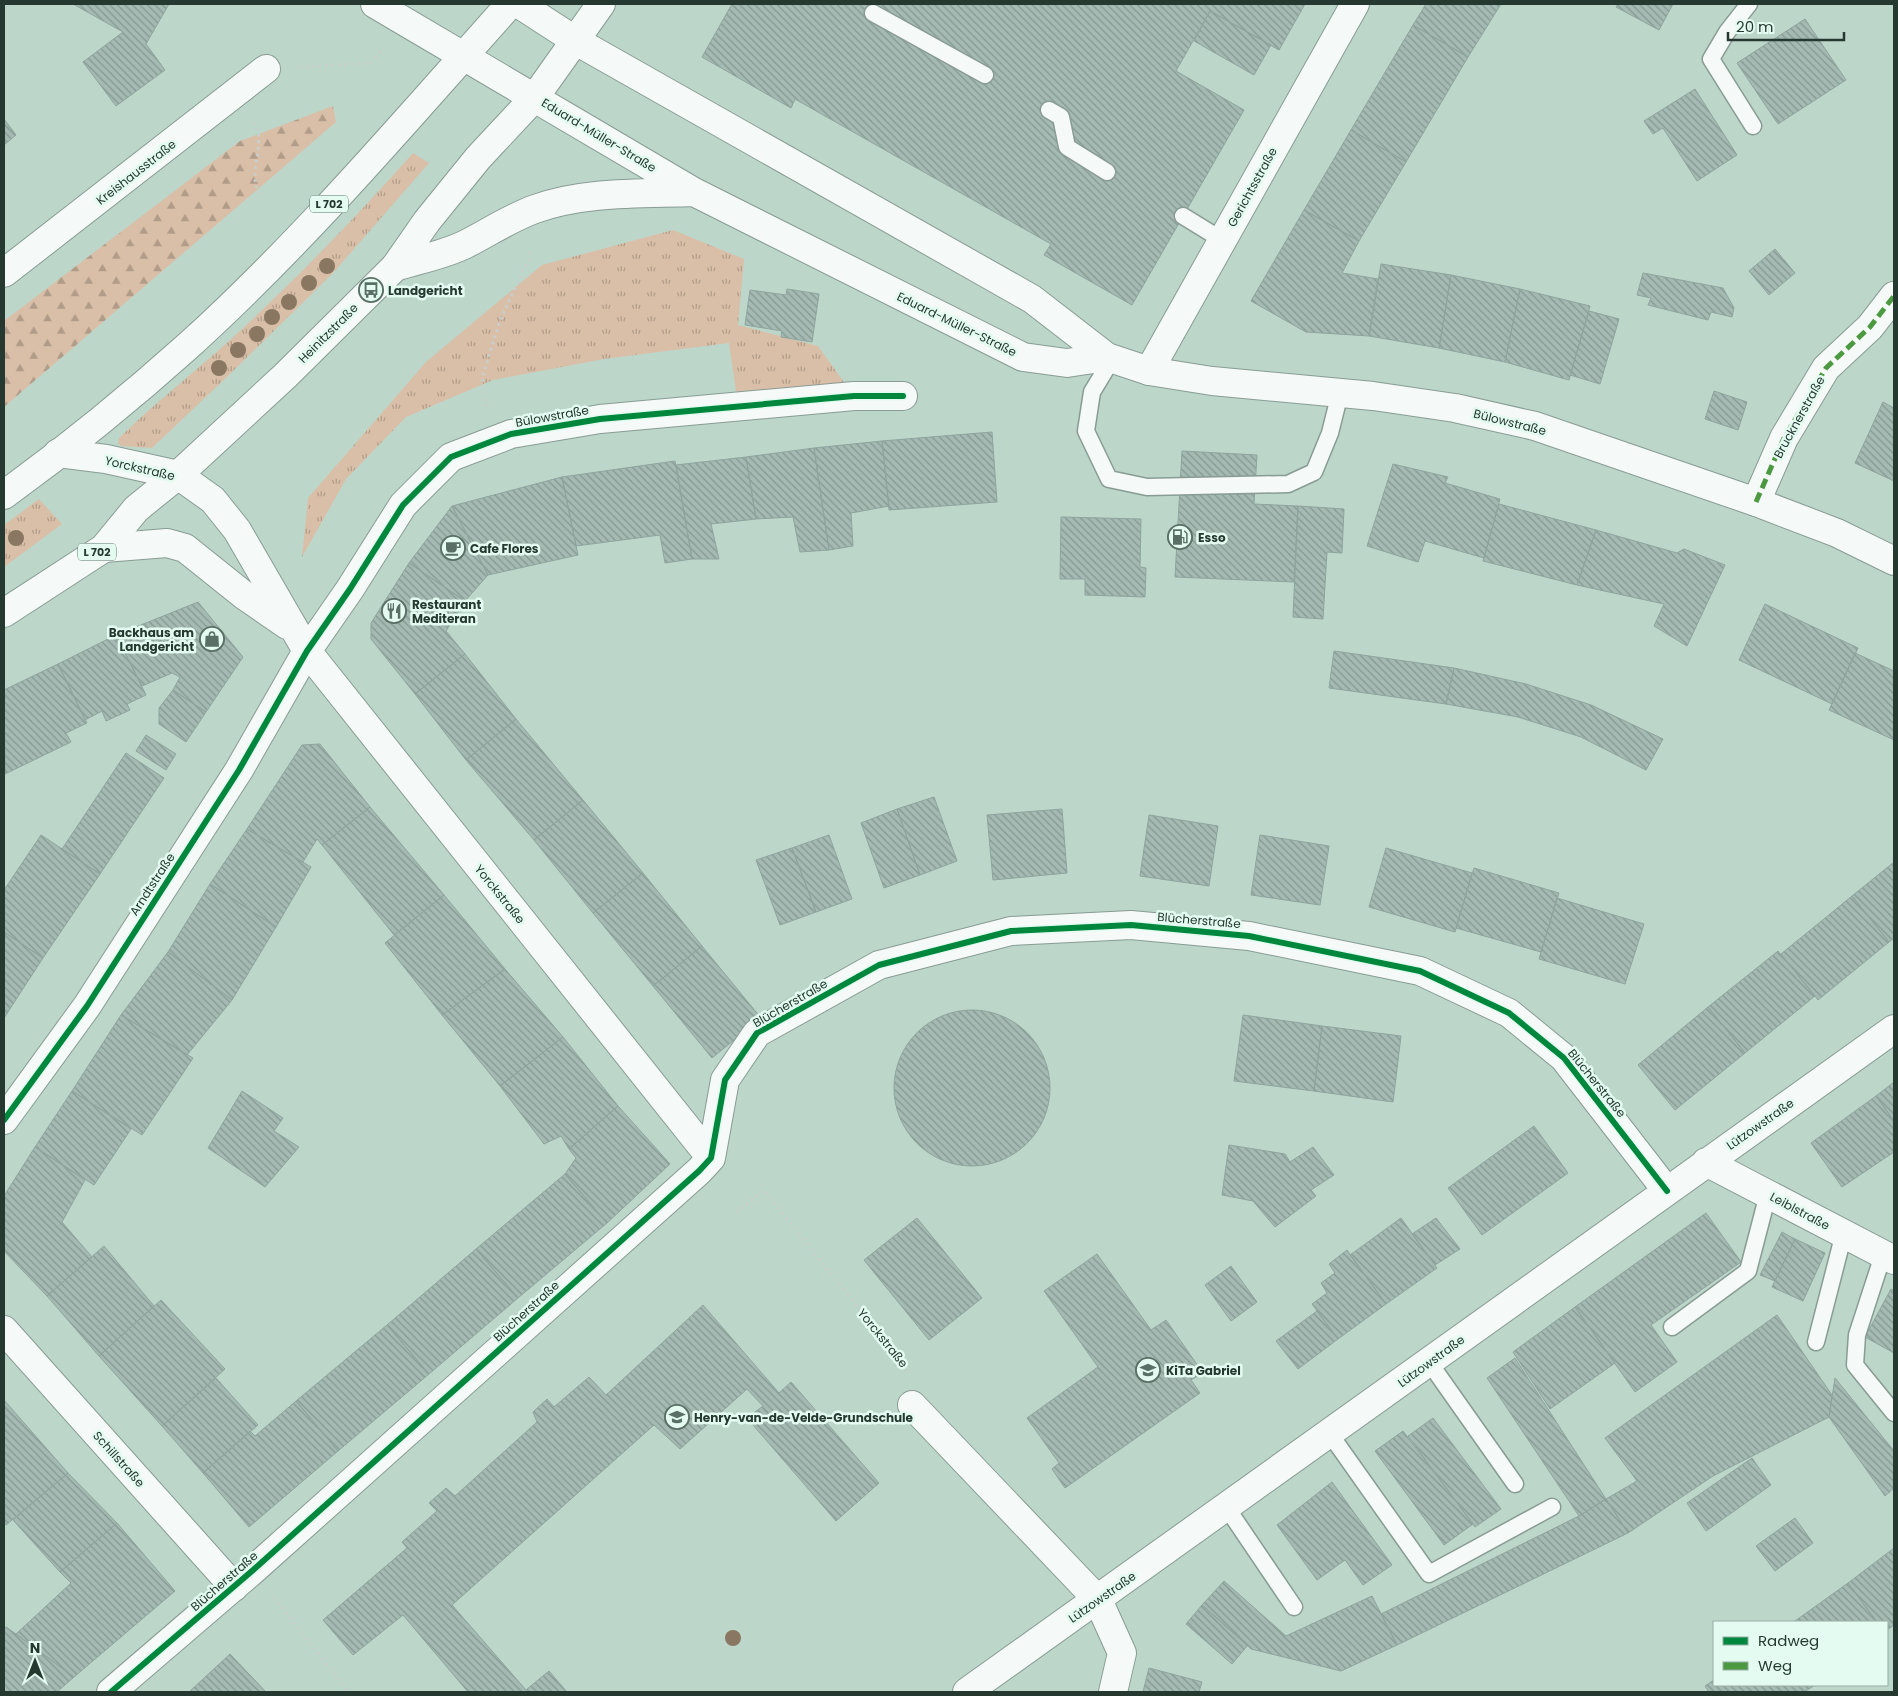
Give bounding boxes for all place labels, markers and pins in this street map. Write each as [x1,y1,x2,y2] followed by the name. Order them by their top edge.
[358,277,384,303] bus stop icon: Landgericht
[388,282,463,299] place label: Landgericht
[1167,524,1193,550] fuel station icon: Esso
[1198,529,1226,546] place label: Esso
[440,535,466,561] cafe icon: Cafe Flores
[470,540,539,557] place label: Cafe Flores
[412,596,481,627] place label: Restaurant Mediteran
[381,598,407,624] restaurant icon: Restaurant Mediteran
[109,624,194,655] place label: Backhaus am Landgericht
[199,626,225,652] shop icon: Backhaus am Landgericht
[1135,1357,1161,1383] school or university icon: KiTa Gabriel
[1166,1362,1241,1379] place label: KiTa Gabriel
[664,1404,690,1430] school or university icon: Henry-van-de-Velde-Grundschule
[694,1409,914,1426] place label: Henry-van-de-Velde-Grundschule

